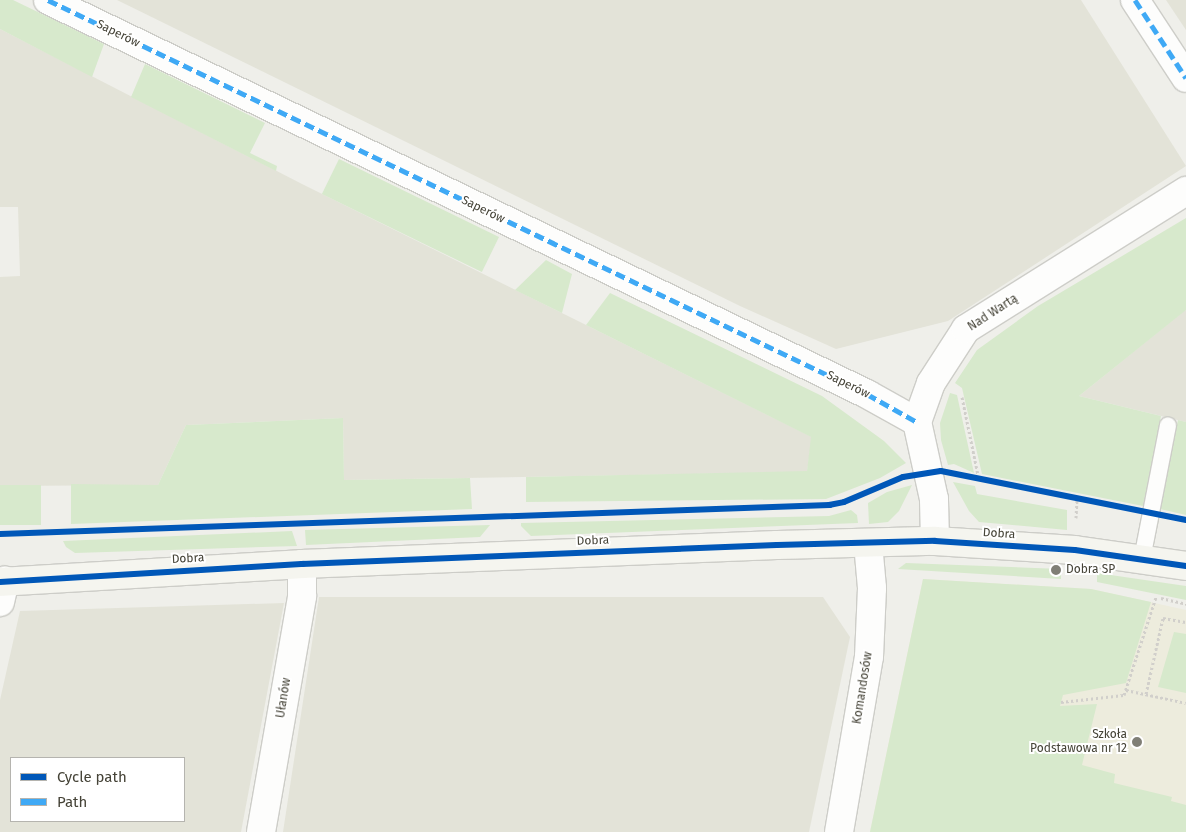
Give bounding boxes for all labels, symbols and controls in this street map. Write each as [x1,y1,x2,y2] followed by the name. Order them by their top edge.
[94,17,142,51] street label: Saperów
[459,193,507,227] street label: Saperów
[965,292,1021,334] street label: Nad Wartą
[824,368,872,402] street label: Saperów
[982,526,1016,542] street label: Dobra
[576,533,610,549] street label: Dobra
[171,551,205,567] street label: Dobra
[1066,563,1115,577] place label: Dobra SP
[1050,564,1062,576] marker: Dobra SP
[850,651,876,725] street label: Komandosów
[274,677,294,719] street label: Ułanów
[1030,728,1127,756] place label: Szkoła Podstawowa nr 12
[1131,736,1143,748] marker: Szkoła Podstawowa nr 12
[10,757,185,822] legend
[57,768,127,786] text: Cycle path
[57,793,87,811] text: Path

